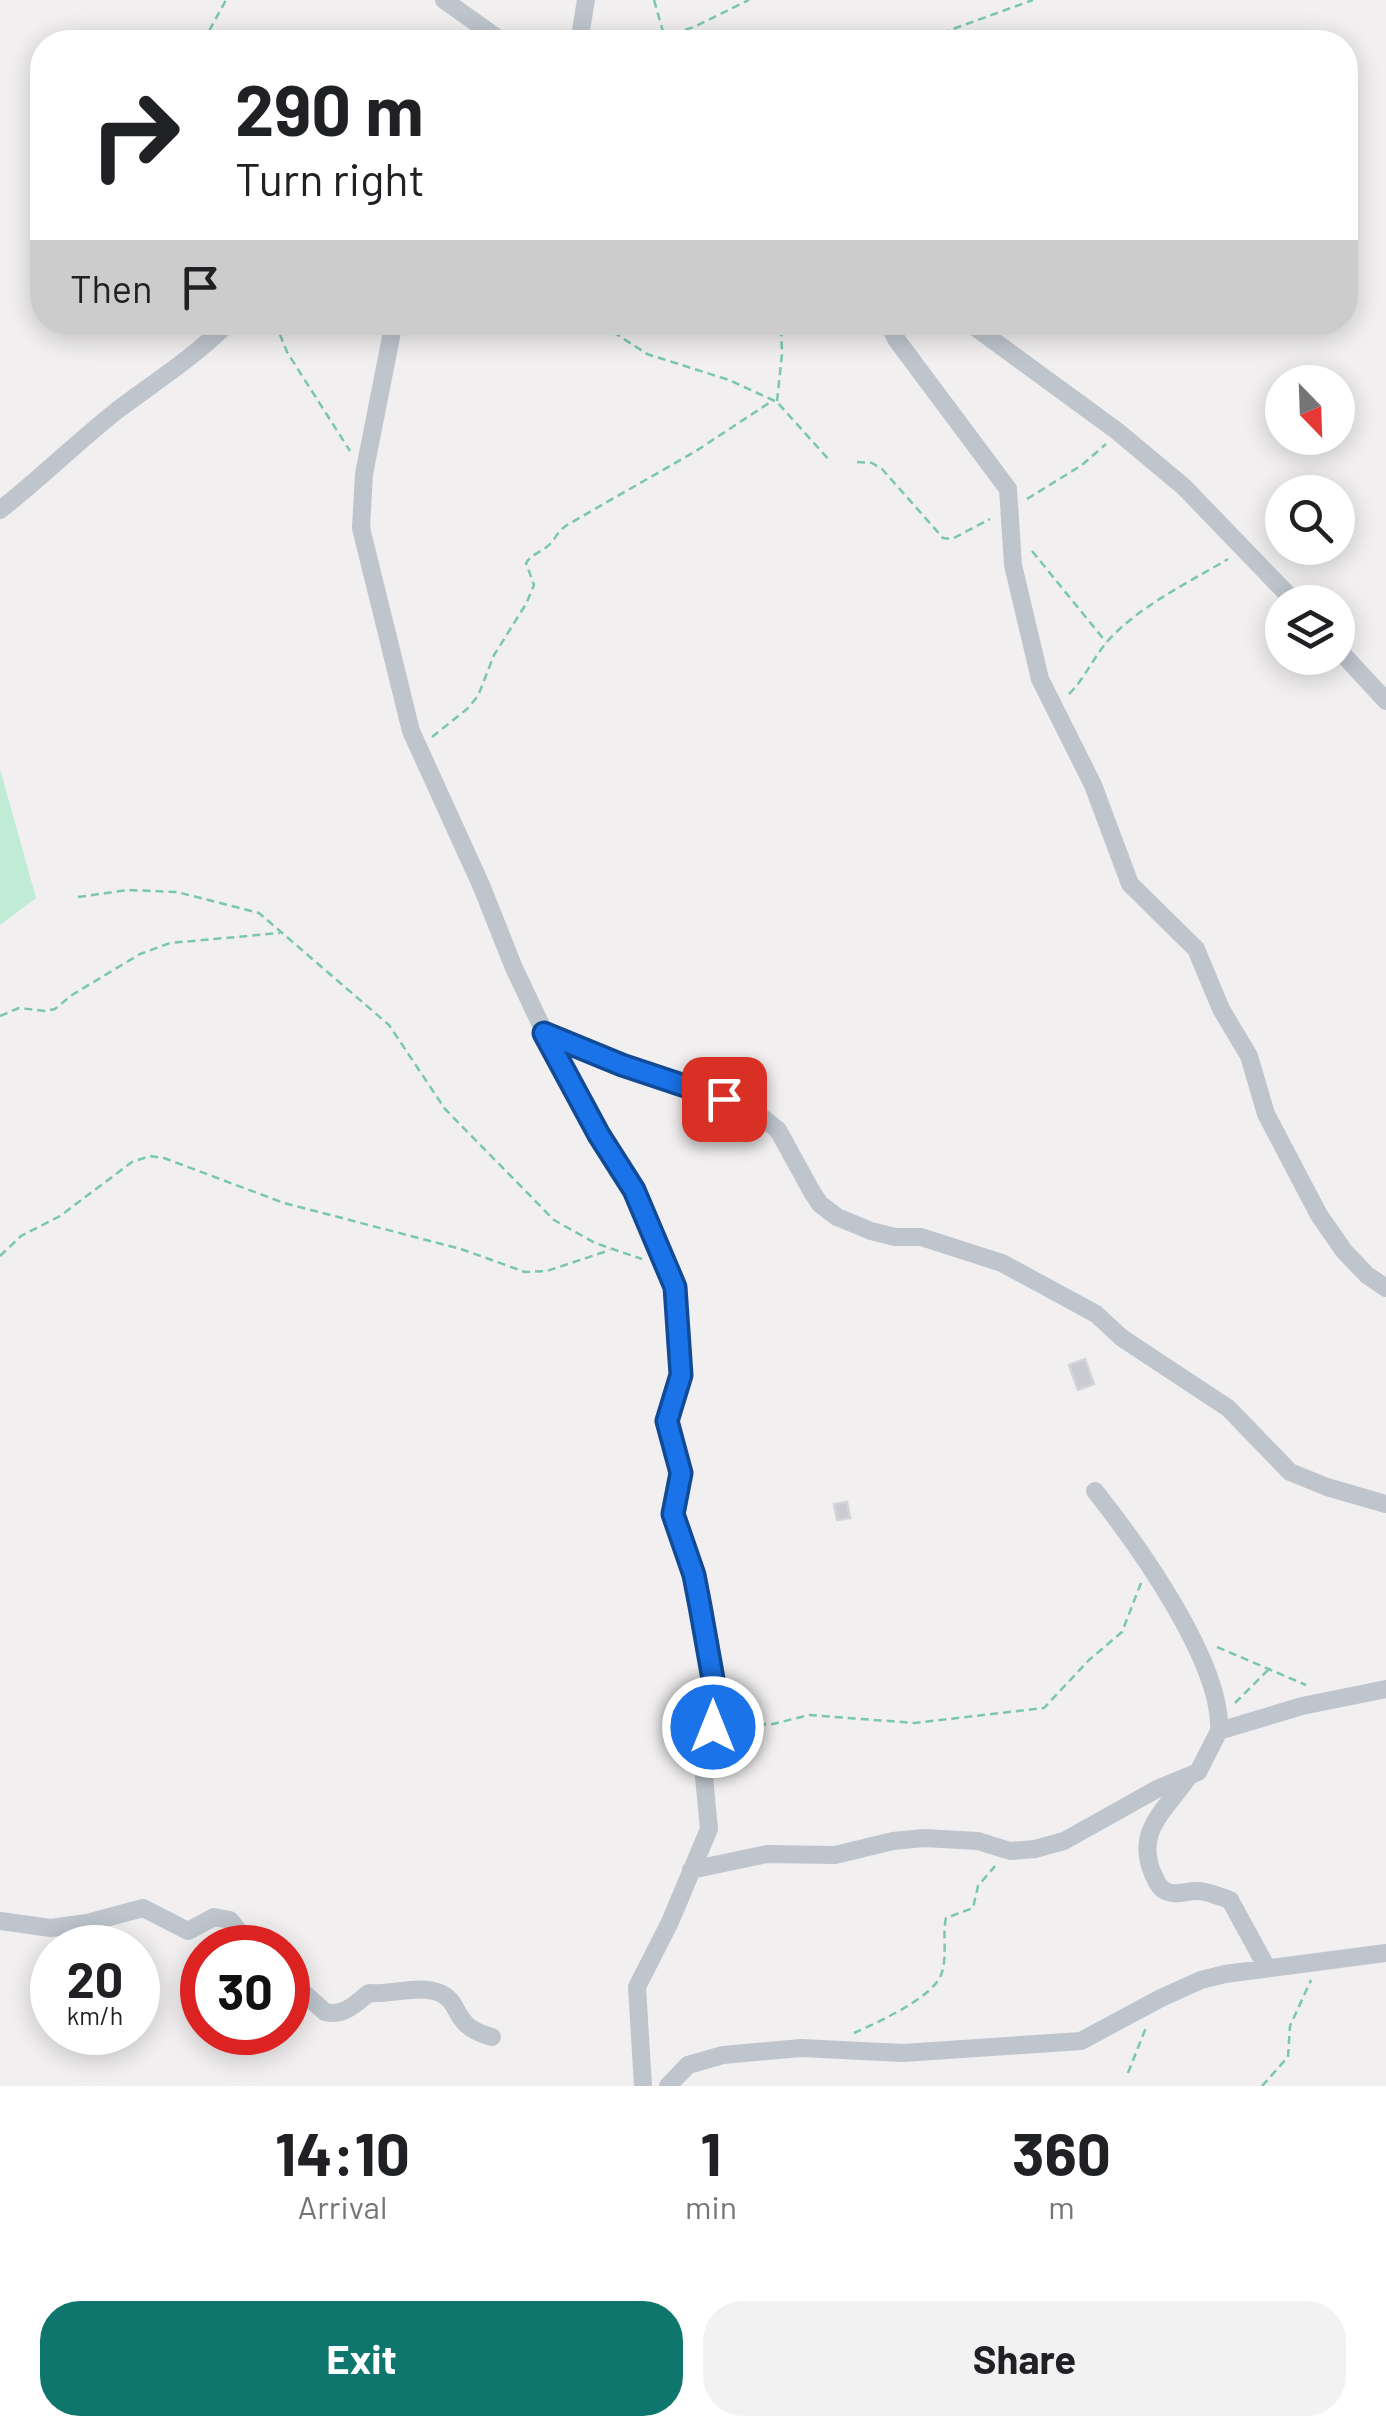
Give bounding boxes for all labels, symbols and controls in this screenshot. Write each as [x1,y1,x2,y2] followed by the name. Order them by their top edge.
[235,66,424,150] text: 290 m
[70,70,200,200] icon: right
[235,151,425,205] text: Turn right
[173,260,228,315] icon: arrive
[70,265,153,311] text: Then
[1265,365,1355,455] north arrow
[1265,365,1355,675] map controls
[1265,475,1355,565] button: search
[1265,585,1355,675] button: layers
[682,1057,767,1142] pin
[697,1072,752,1127] icon: arrive
[661,1675,765,1779] position arrow
[180,1925,310,2055] speed limit sign: 30
[67,1948,123,2008] text: 20
[67,2000,123,2030] text: km/h
[275,2116,410,2188] text: 14:10
[700,2116,722,2188] text: 1
[1012,2116,1111,2188] text: 360
[298,2187,387,2225] text: Arrival
[685,2187,737,2225] text: min
[1048,2187,1075,2225] text: m
[40,2301,683,2416] button: Exit
[703,2301,1346,2416] button: Share

